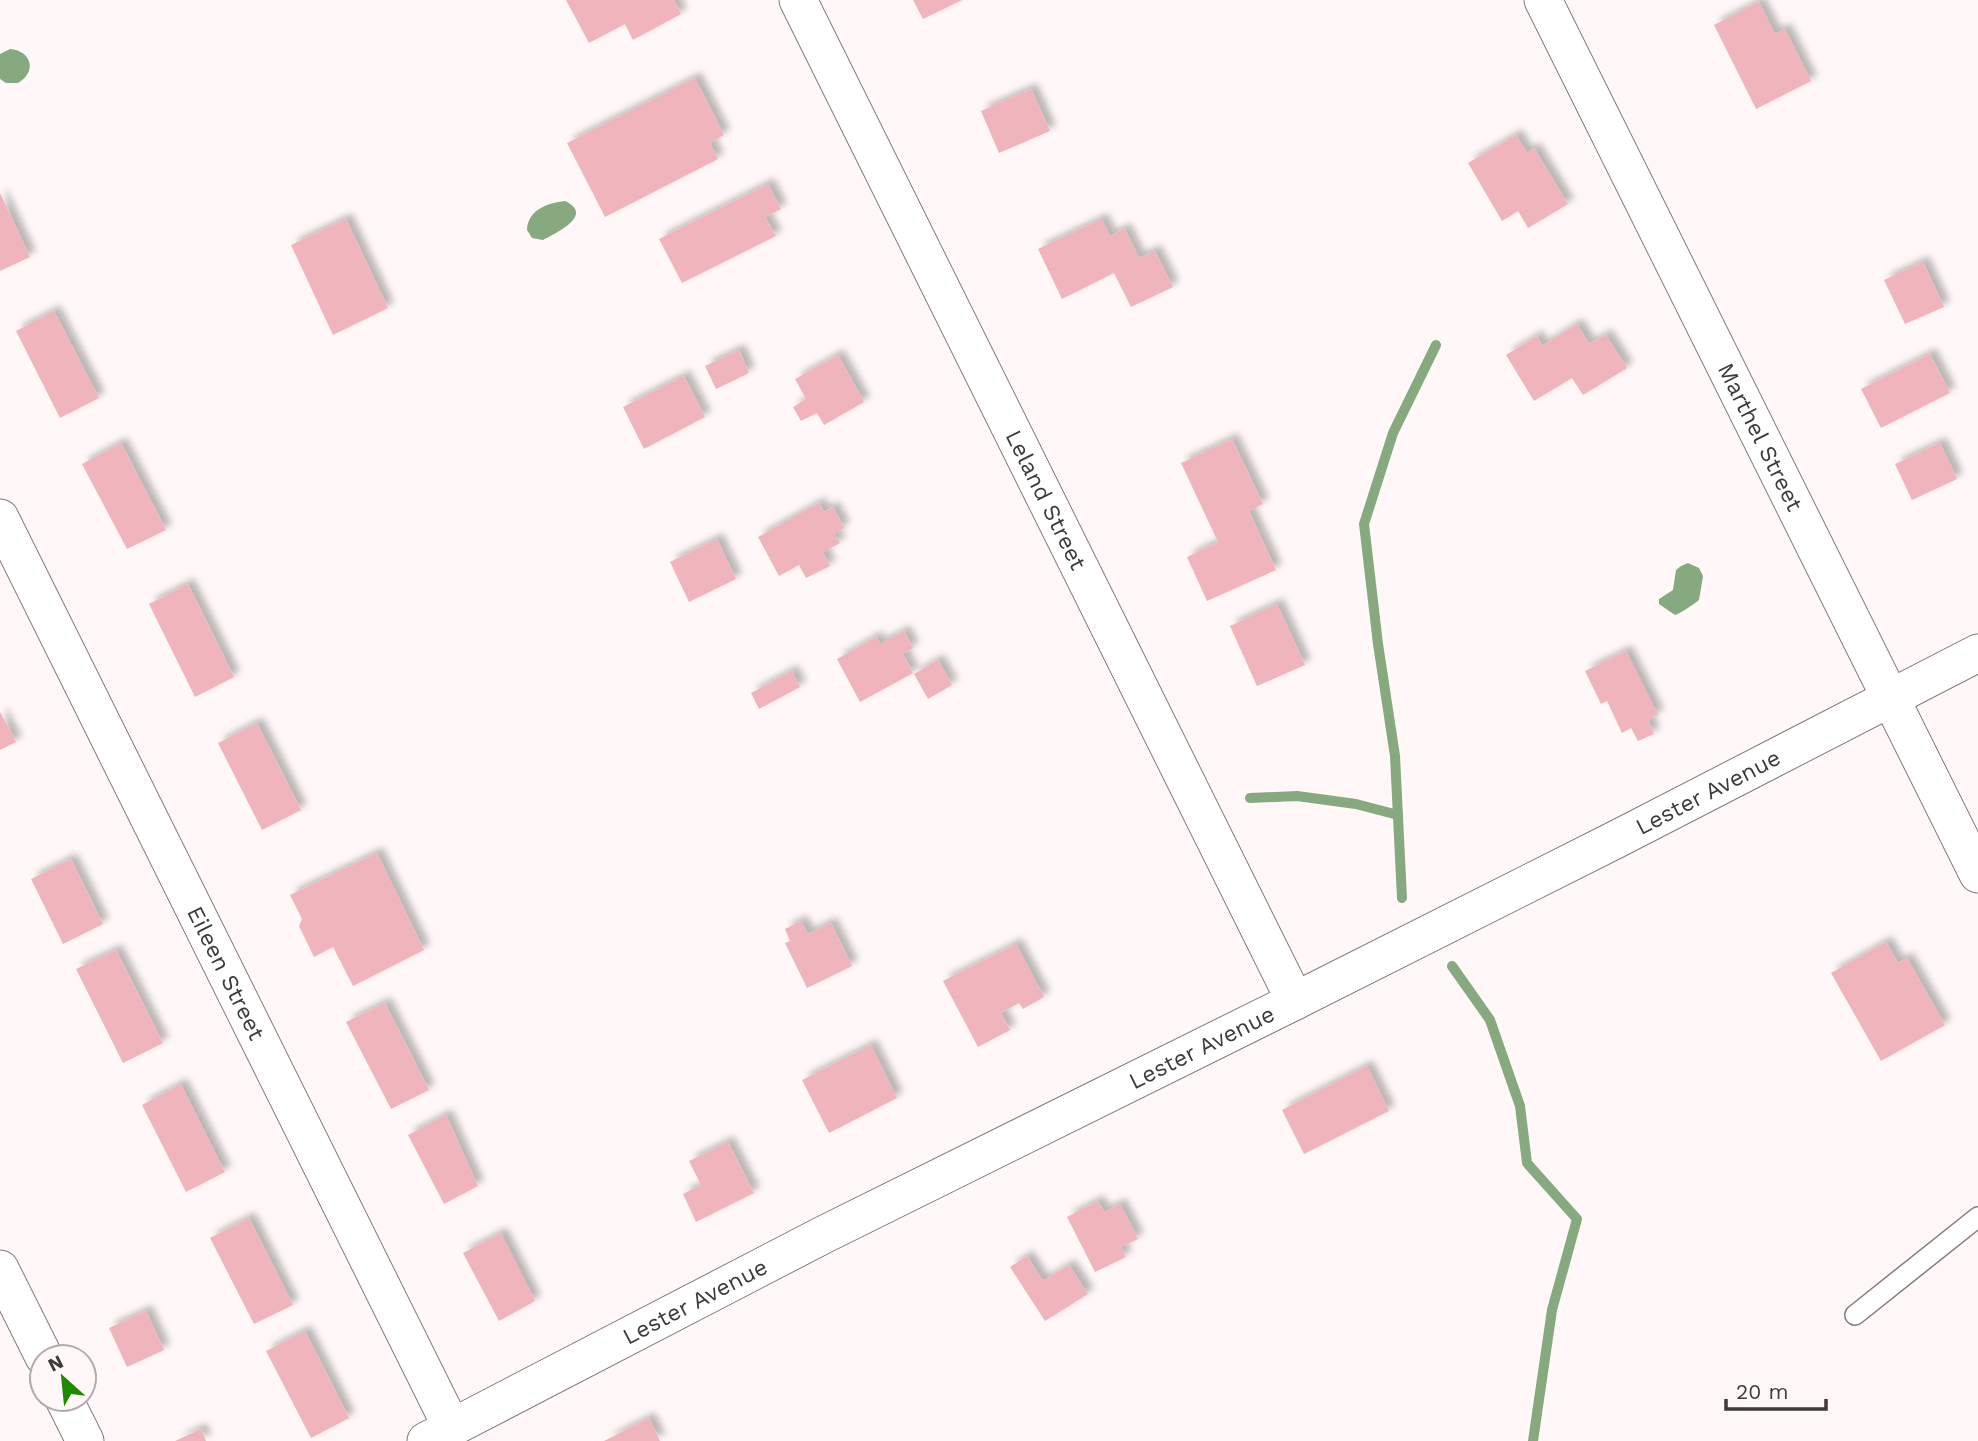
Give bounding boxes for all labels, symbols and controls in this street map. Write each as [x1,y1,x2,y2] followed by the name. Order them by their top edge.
[1712,359,1808,516] street label: Marthel Street
[1000,426,1092,575] street label: Leland Street
[1631,744,1785,841] street label: Lester Avenue
[181,902,270,1045] street label: Eileen Street
[1125,1000,1279,1095] street label: Lester Avenue
[618,1253,772,1350] street label: Lester Avenue
[28,1343,98,1413] north arrow
[44,1350,67,1377] text: N
[1726,1368,1826,1412] scale bar
[1736,1379,1788,1404] text: 20 m

